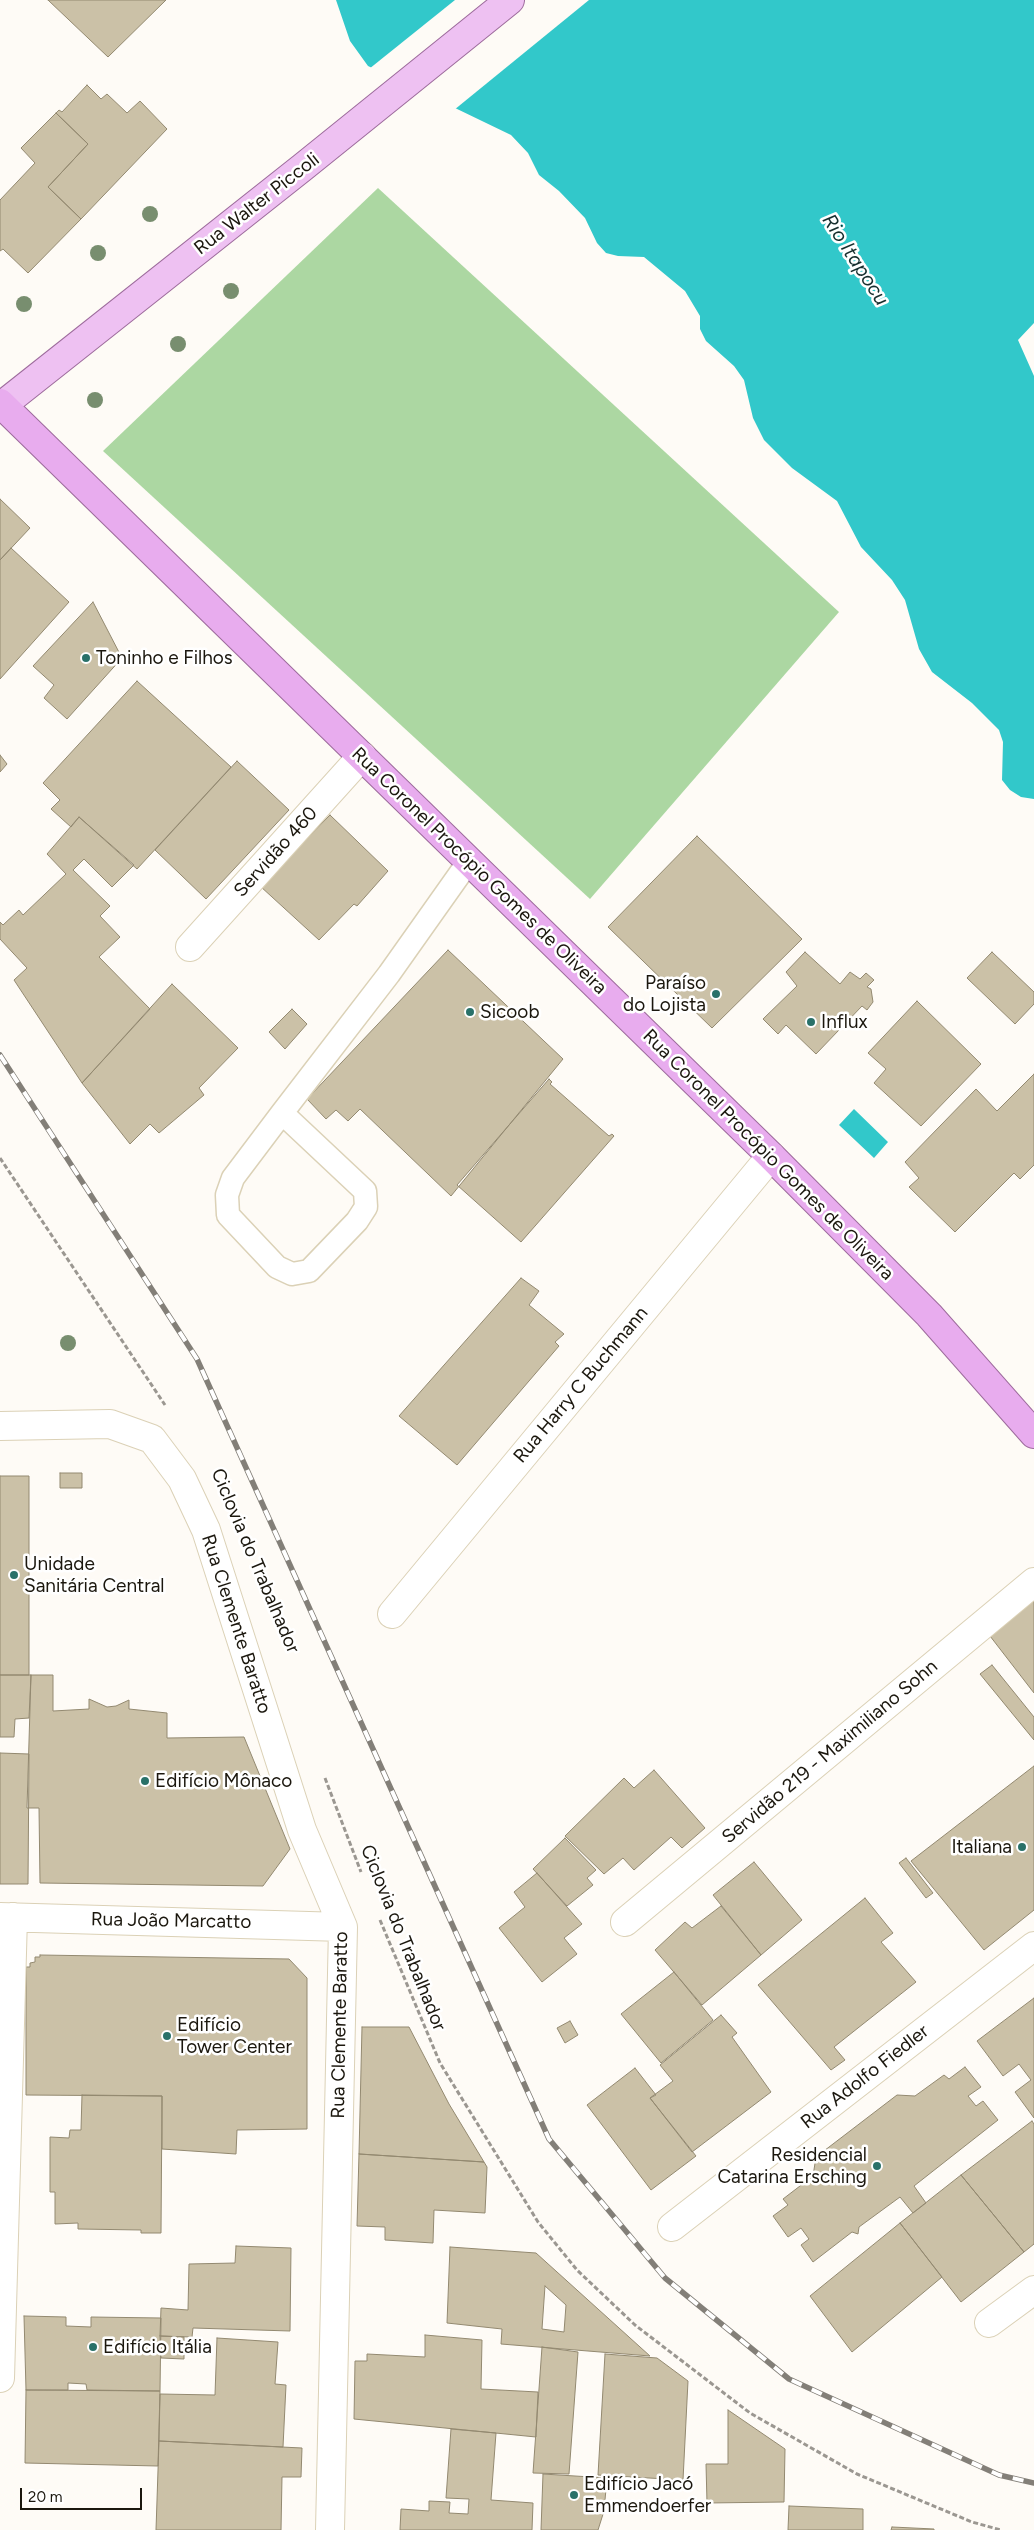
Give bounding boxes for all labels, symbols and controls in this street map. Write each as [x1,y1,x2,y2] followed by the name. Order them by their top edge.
[190,148,324,260] street label: Rua Walter Piccoli
[817,210,893,310] water label: Rio Itapocu
[96,647,233,669] place label: Toninho e Filhos
[80,652,92,664] marker: Toninho e Filhos
[347,743,611,999] street label: Rua Coronel Procópio Gomes de Oliveira
[229,802,323,902] street label: Servidão 460
[623,972,706,1016] place label: Paraíso do Lojista
[710,988,722,1000] marker: Paraíso do Lojista
[480,1001,540,1023] place label: Sicoob
[464,1006,476,1018] marker: Sicoob
[821,1011,868,1033] place label: Influx
[805,1016,817,1028] marker: Influx
[638,1025,898,1285] street label: Rua Coronel Procópio Gomes de Oliveira
[509,1302,653,1468] street label: Rua Harry C Buchmann
[206,1465,304,1657] street label: Ciclovia do Trabalhador
[196,1531,276,1717] street label: Rua Clemente Baratto
[24,1553,165,1597] place label: Unidade Sanitária Central
[8,1569,20,1581] marker: Unidade Sanitária Central
[718,1655,942,1849] street label: Servidão 219 - Maximiliano Sohn
[155,1770,292,1792] place label: Edifício Mônaco
[139,1775,151,1787] marker: Edifício Mônaco
[951,1836,1012,1858] place label: Italiana
[1016,1841,1028,1853] marker: Italiana
[355,1842,451,2034] street label: Ciclovia do Trabalhador
[91,1908,251,1934] street label: Rua João Marcatto
[327,1931,353,2119] street label: Rua Clemente Baratto
[177,2014,292,2058] place label: Edifício Tower Center
[797,2020,933,2134] street label: Rua Adolfo Fiedler
[161,2030,173,2042] marker: Edifício Tower Center
[717,2144,867,2188] place label: Residencial Catarina Ersching
[871,2160,883,2172] marker: Residencial Catarina Ersching
[103,2336,212,2358] place label: Edifício Itália
[87,2341,99,2353] marker: Edifício Itália
[584,2473,711,2517] place label: Edifício Jacó Emmendoerfer
[22,2478,145,2510] scale bar
[28,2488,62,2506] text: 20 m
[568,2489,580,2501] marker: Edifício Jacó Emmendoerfer

